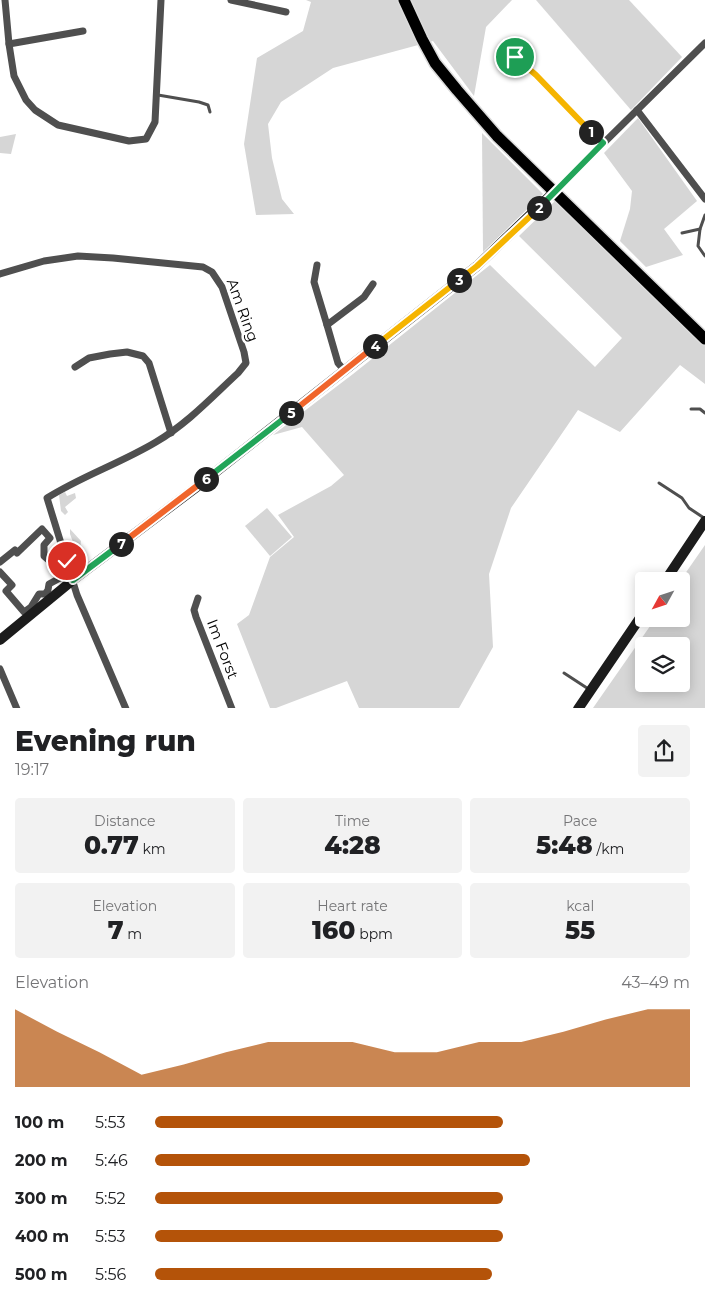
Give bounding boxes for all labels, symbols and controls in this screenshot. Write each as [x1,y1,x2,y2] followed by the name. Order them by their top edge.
[494,36,536,78] pin
[501,43,529,71] icon: arrive
[578,120,604,144] pin: 1
[589,123,594,141] text: 1
[526,196,552,220] pin: 2
[535,199,544,217] text: 2
[446,268,472,292] pin: 3
[455,271,464,289] text: 3
[223,276,263,344] street label: Am Ring
[362,334,388,358] pin: 4
[371,337,380,355] text: 4
[278,400,304,426] pin: 5
[287,404,296,422] text: 5
[194,466,218,492] pin: 6
[202,470,211,488] text: 6
[108,532,134,556] pin: 7
[117,535,126,553] text: 7
[46,540,88,582] pin
[53,547,81,575] icon: check
[635,572,690,628] north arrow
[635,572,690,692] map controls
[203,616,243,682] street label: Im Forst
[635,637,690,692] button: layers
[15,724,196,758] text: Evening run
[638,725,690,777] button: share
[15,760,49,779] text: 19:17
[94,812,156,830] text: Distance
[335,812,370,830] text: Time
[563,812,597,830] text: Pace
[84,830,139,860] text: 0.77
[324,830,381,860] text: 4:28
[536,830,593,860] text: 5:48
[139,840,166,858] text: km
[593,840,624,858] text: /km
[92,897,157,915] text: Elevation
[317,897,388,915] text: Heart rate
[566,897,594,915] text: kcal
[108,915,123,945] text: 7
[312,915,355,945] text: 160
[565,915,595,945] text: 55
[123,925,142,943] text: m
[355,925,393,943] text: bpm
[15,973,89,992] text: Elevation
[621,973,690,992] text: 43–49 m
[15,1113,64,1132] text: 100 m
[95,1113,125,1132] text: 5:53
[15,1151,67,1170] text: 200 m
[95,1151,128,1170] text: 5:46
[15,1189,68,1208] text: 300 m
[95,1189,126,1208] text: 5:52
[15,1227,69,1246] text: 400 m
[95,1227,125,1246] text: 5:53
[15,1265,68,1284] text: 500 m
[95,1265,126,1284] text: 5:56

